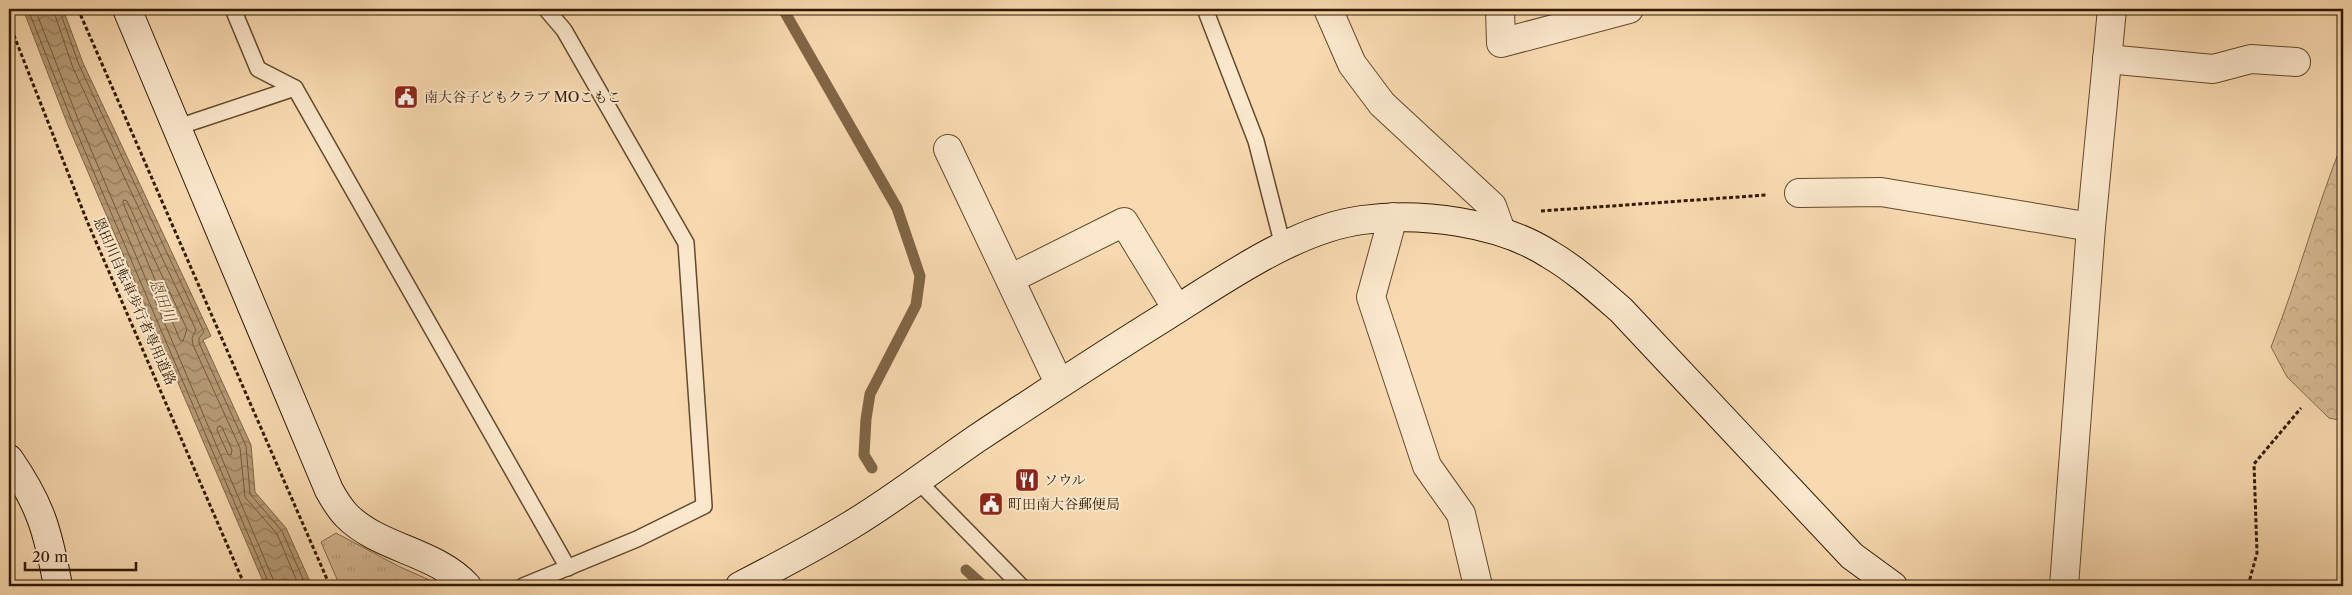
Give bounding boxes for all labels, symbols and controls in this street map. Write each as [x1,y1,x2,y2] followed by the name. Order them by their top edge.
[393,84,419,110] public building icon: 南大谷子どもクラブ MOこもこ
[424,88,621,106] place label: 南大谷子どもクラブ MOこもこ
[90,214,180,388] street label: 恩田川自転車歩行者専用道路
[146,276,181,326] water label: 恩田川
[1014,467,1040,493] restaurant icon: ソウル
[1044,471,1086,489] place label: ソウル
[978,491,1004,517] public building icon: 町田南大谷郵便局
[1008,495,1120,513] place label: 町田南大谷郵便局
[25,540,136,572] scale bar
[32,547,68,566] text: 20 m

